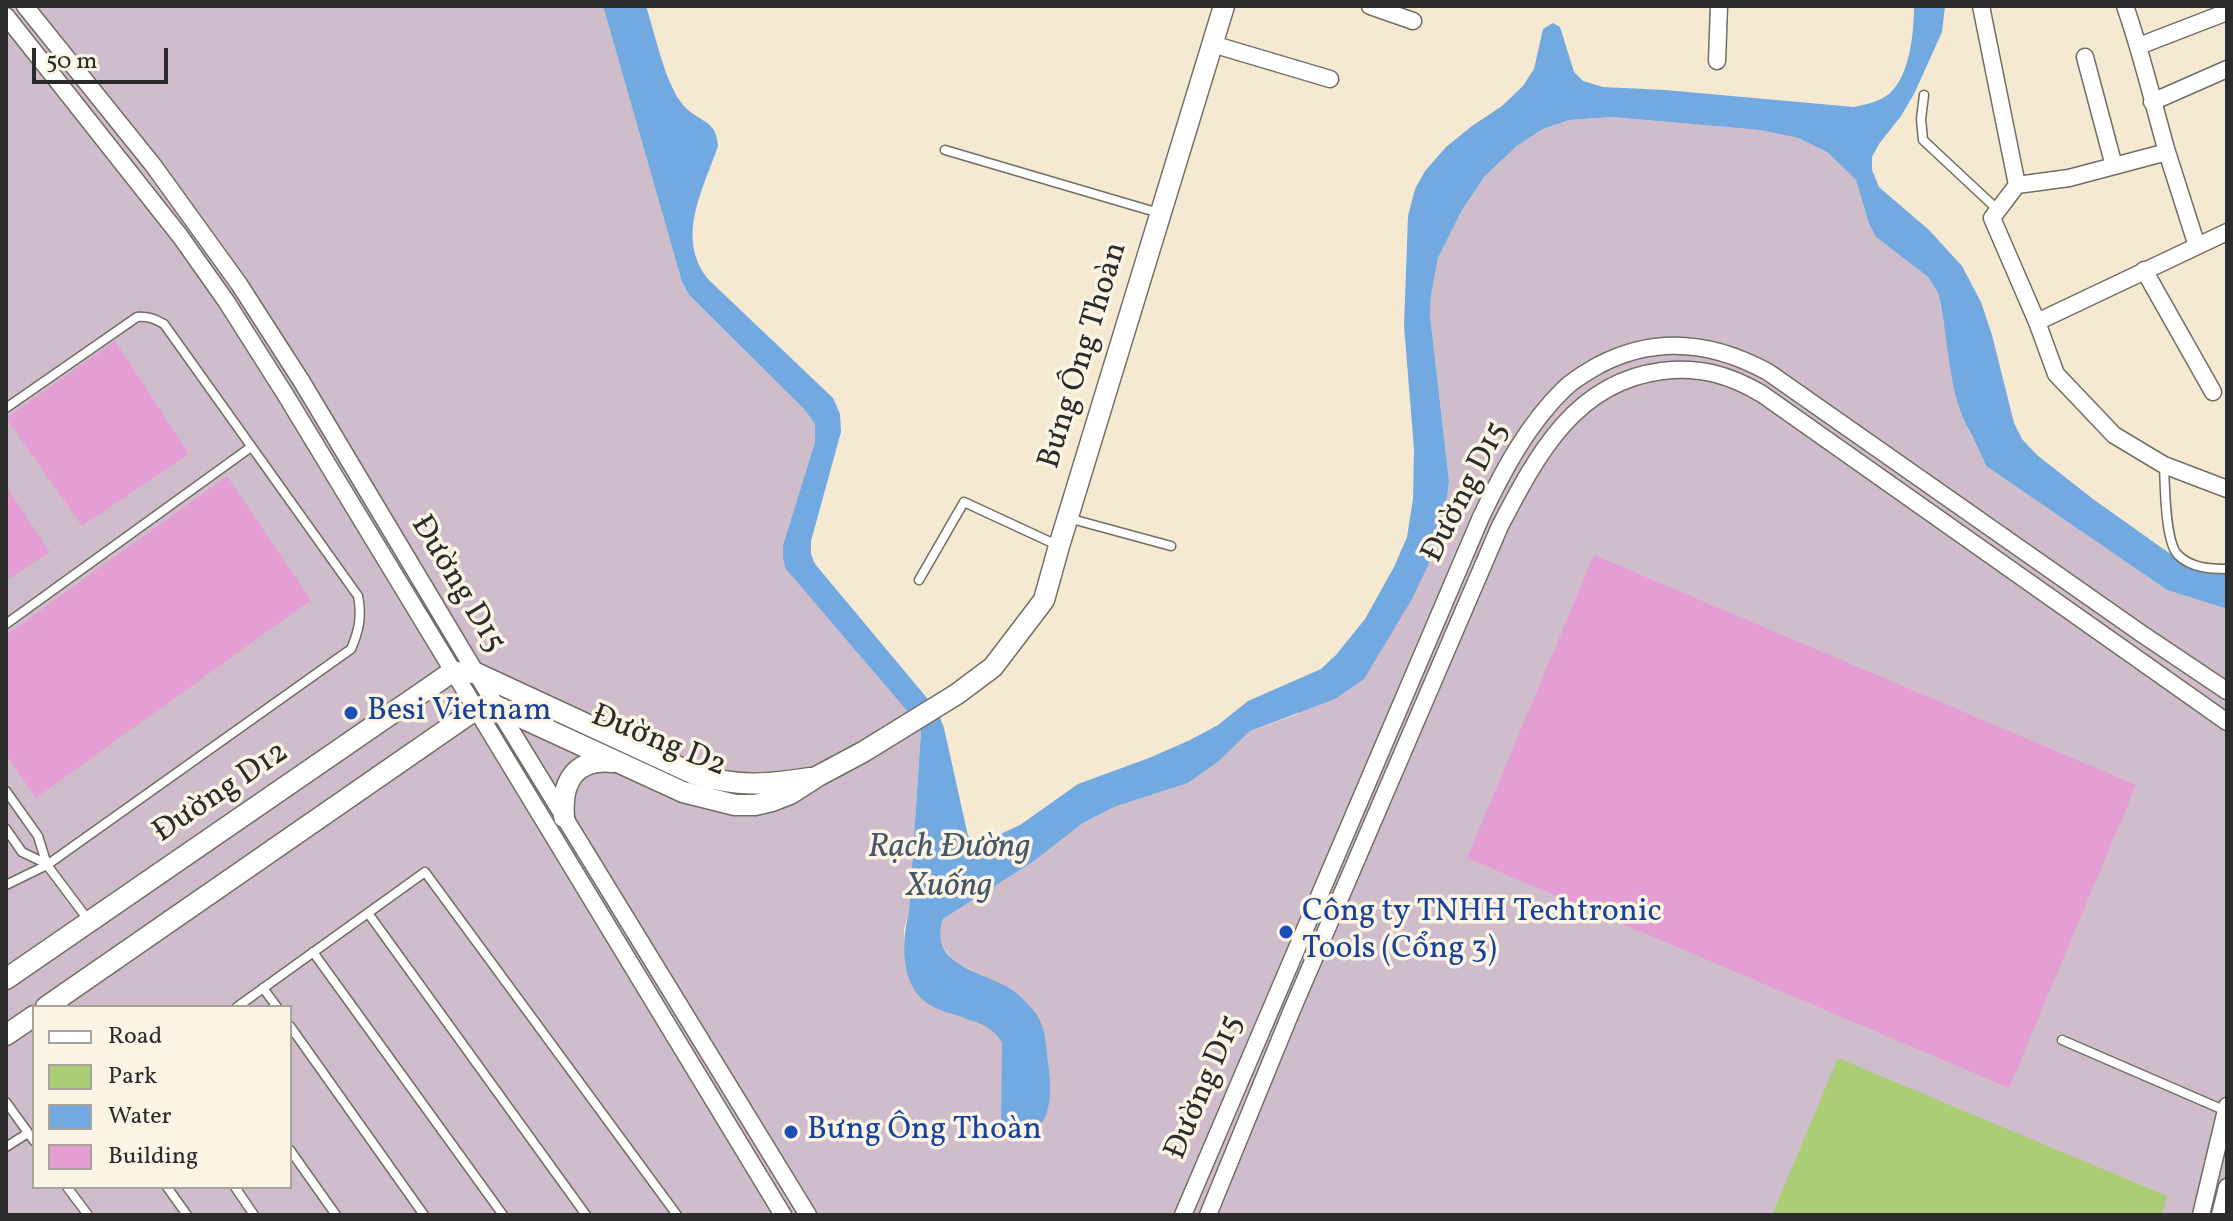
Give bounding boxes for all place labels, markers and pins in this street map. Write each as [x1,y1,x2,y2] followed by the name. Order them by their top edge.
[367,694,552,732] place label: Besi Vietnam
[342,704,360,722] marker: Besi Vietnam
[1302,895,1662,970] place label: Công ty TNHH Techtronic Tools (Cổng 3)
[1277,923,1295,941] marker: Công ty TNHH Techtronic Tools (Cổng 3)
[807,1113,1042,1151] place label: Bưng Ông Thoàn
[782,1123,800,1141] marker: Bưng Ông Thoàn

